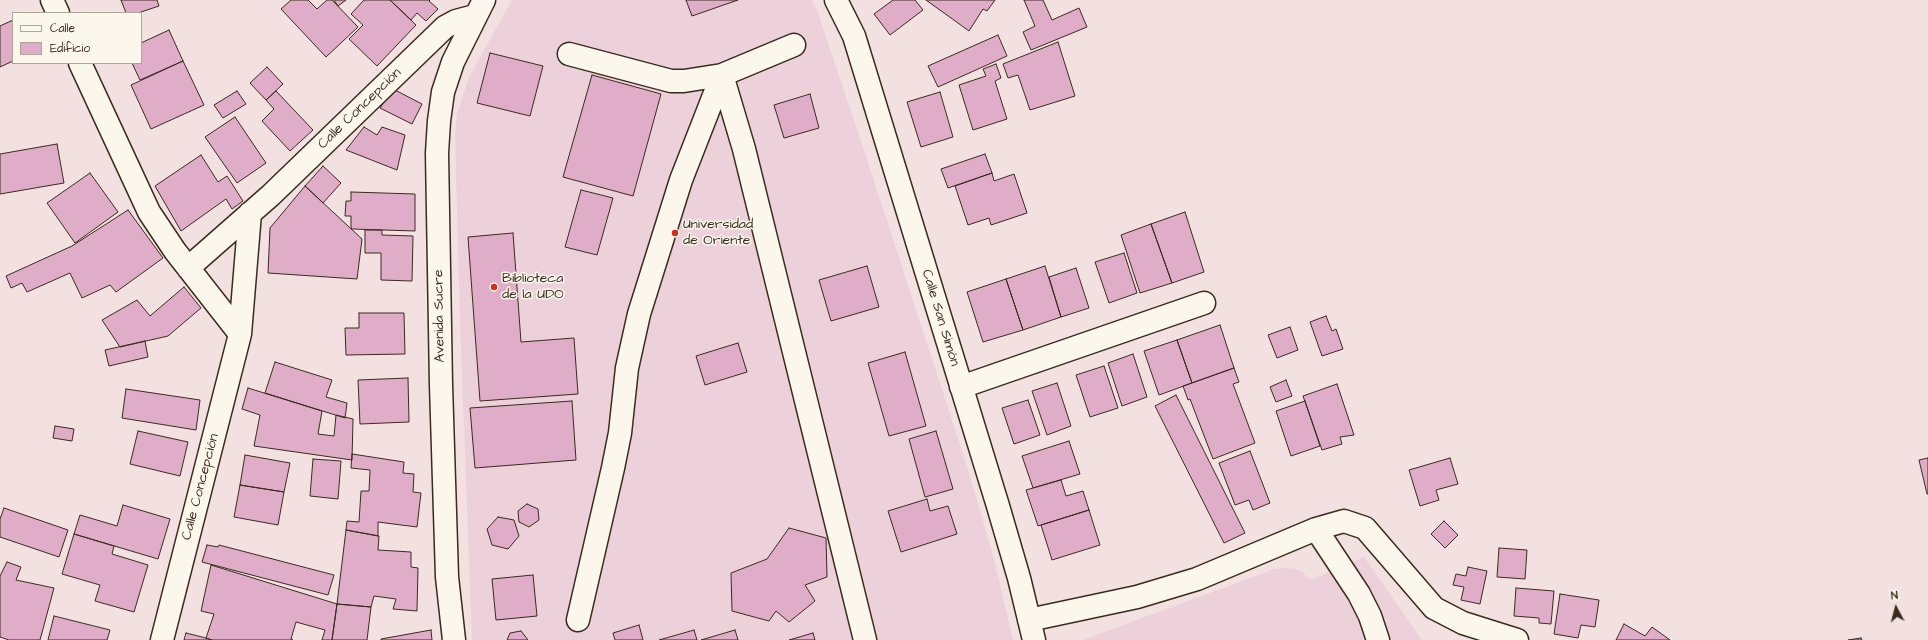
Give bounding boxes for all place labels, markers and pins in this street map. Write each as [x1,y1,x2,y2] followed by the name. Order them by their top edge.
[683,217,753,250] place label: Universidad de Oriente
[670,228,680,238] marker: Universidad de Oriente
[502,271,564,304] place label: Biblioteca de la UDO
[489,282,499,292] marker: Biblioteca de la UDO

